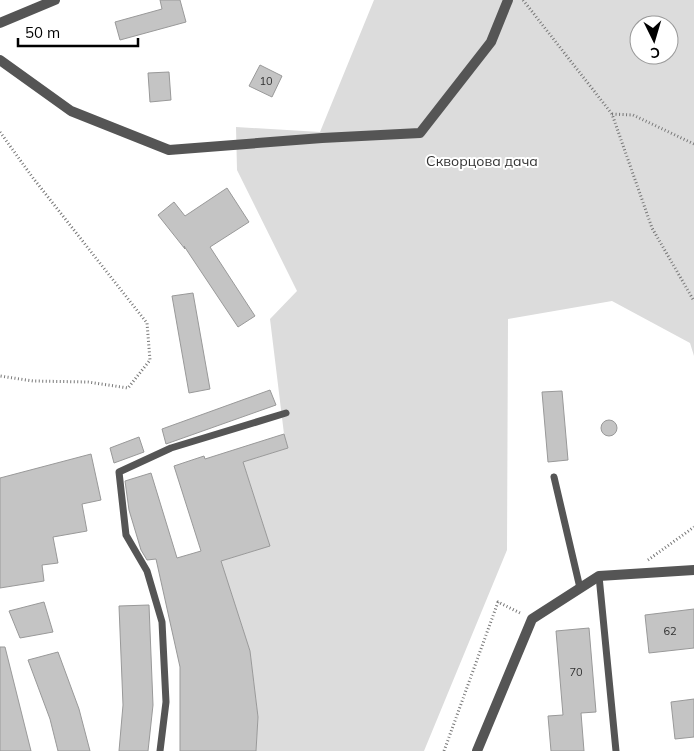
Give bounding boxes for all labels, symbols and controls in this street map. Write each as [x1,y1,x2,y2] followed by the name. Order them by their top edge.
[18,15,138,47] scale bar
[629,15,679,65] north arrow
[25,23,60,42] text: 50 m
[650,44,661,62] text: С
[259,74,273,88] house number: 10
[426,152,538,170] park label: Скворцова дача
[663,624,677,638] house number: 62
[569,665,583,679] house number: 70

